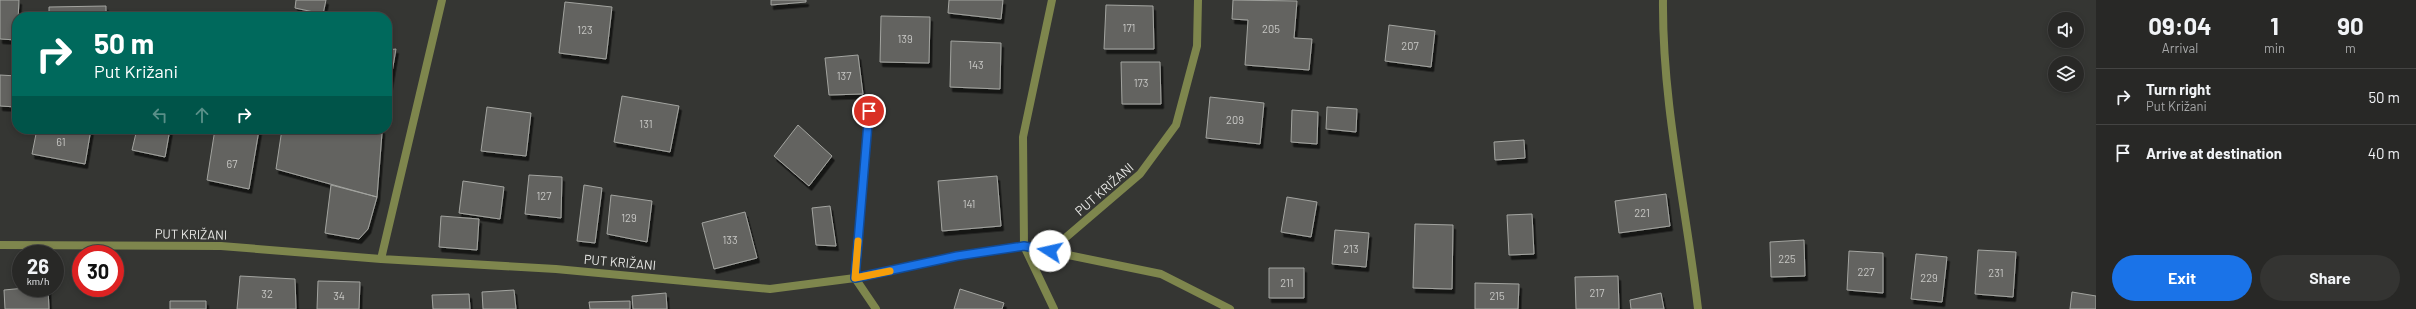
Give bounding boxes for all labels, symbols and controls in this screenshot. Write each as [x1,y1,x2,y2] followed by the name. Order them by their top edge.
[2148,11,2212,40] text: 09:04
[2270,11,2279,40] text: 1
[2337,11,2364,40] text: 90
[2048,12,2084,92] map controls
[2048,12,2084,48] button: sound
[1123,21,1135,34] house number: 171
[1262,22,1280,35] house number: 205
[577,23,593,36] house number: 123
[94,26,154,60] text: 50 m
[28,28,80,80] icon: right
[897,32,913,45] house number: 139
[1401,39,1419,52] house number: 207
[2162,40,2198,56] text: Arrival
[2264,40,2285,56] text: min
[2345,40,2356,56] text: m
[2048,56,2084,92] button: layers
[968,58,984,71] house number: 143
[94,60,178,82] text: Put Križani
[837,69,851,82] house number: 137
[1134,76,1148,89] house number: 173
[2146,80,2211,98] text: Turn right
[2112,86,2134,108] icon: right
[2368,88,2400,106] text: 50 m
[852,94,886,128] pin
[2146,98,2207,114] text: Put Križani
[858,100,880,122] icon: arrive
[149,104,171,126] icon: left
[191,104,213,126] icon: ahead
[233,104,255,126] icon: right
[1226,113,1244,126] house number: 209
[639,117,653,130] house number: 131
[56,135,66,148] house number: 61
[2112,142,2134,164] icon: arrive
[2146,144,2282,162] text: Arrive at destination
[2368,144,2400,162] text: 40 m
[227,157,237,170] house number: 67
[1071,159,1137,219] street label: PUT KRIŽANI
[537,189,551,202] house number: 127
[963,197,975,210] house number: 141
[1634,206,1650,219] house number: 221
[621,211,637,224] house number: 129
[155,225,227,243] street label: PUT KRIŽANI
[1029,230,1071,272] position arrow
[722,233,738,246] house number: 133
[1343,242,1359,255] house number: 213
[72,245,124,297] speed limit sign: 30
[583,251,657,273] street label: PUT KRIŽANI
[1778,252,1796,265] house number: 225
[27,254,49,278] text: 26
[2112,255,2252,301] button: Exit
[2260,255,2400,301] button: Share
[1858,265,1875,278] house number: 227
[1988,266,2004,279] house number: 231
[1920,271,1938,284] house number: 229
[27,275,49,287] text: km/h
[1280,276,1294,289] house number: 211
[1590,286,1604,299] house number: 217
[261,287,273,300] house number: 32
[333,289,345,302] house number: 34
[1489,289,1505,302] house number: 215

